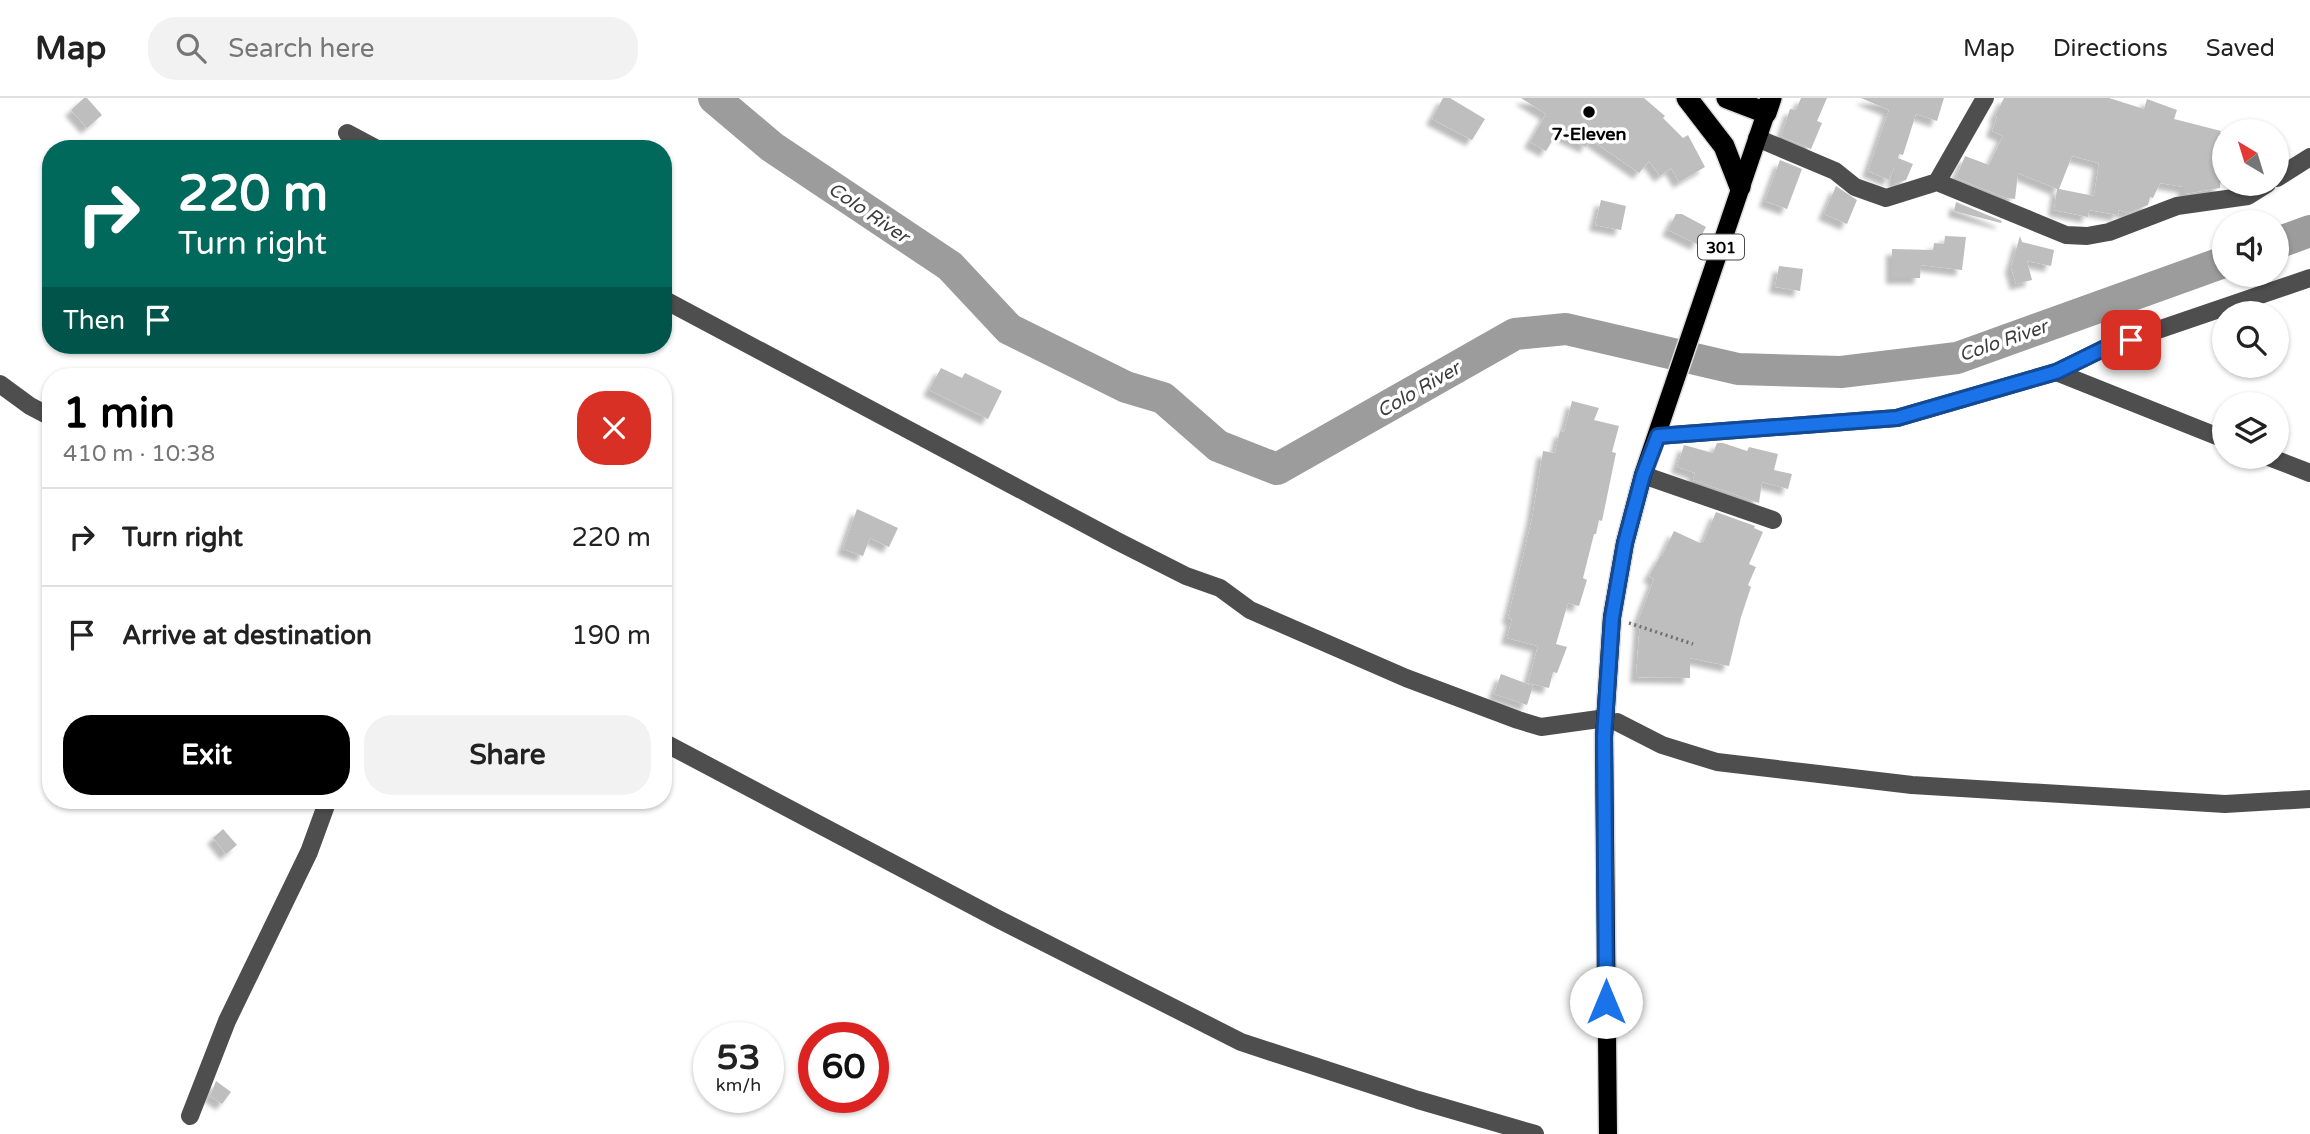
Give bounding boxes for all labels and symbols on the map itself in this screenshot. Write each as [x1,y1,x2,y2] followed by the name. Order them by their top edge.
[1581,104,1597,120] marker: 7-Eleven
[2212,119,2289,196] north arrow
[1552,123,1626,145] place label: 7-Eleven
[824,178,915,249] water label: Colo River
[1698,234,1744,260] road number: 301
[2101,310,2161,370] pin
[1956,315,2053,366] water label: Colo River
[1373,356,1466,422] water label: Colo River
[1569,965,1643,1039] position arrow
[798,1022,889,1113] speed limit sign: 60

